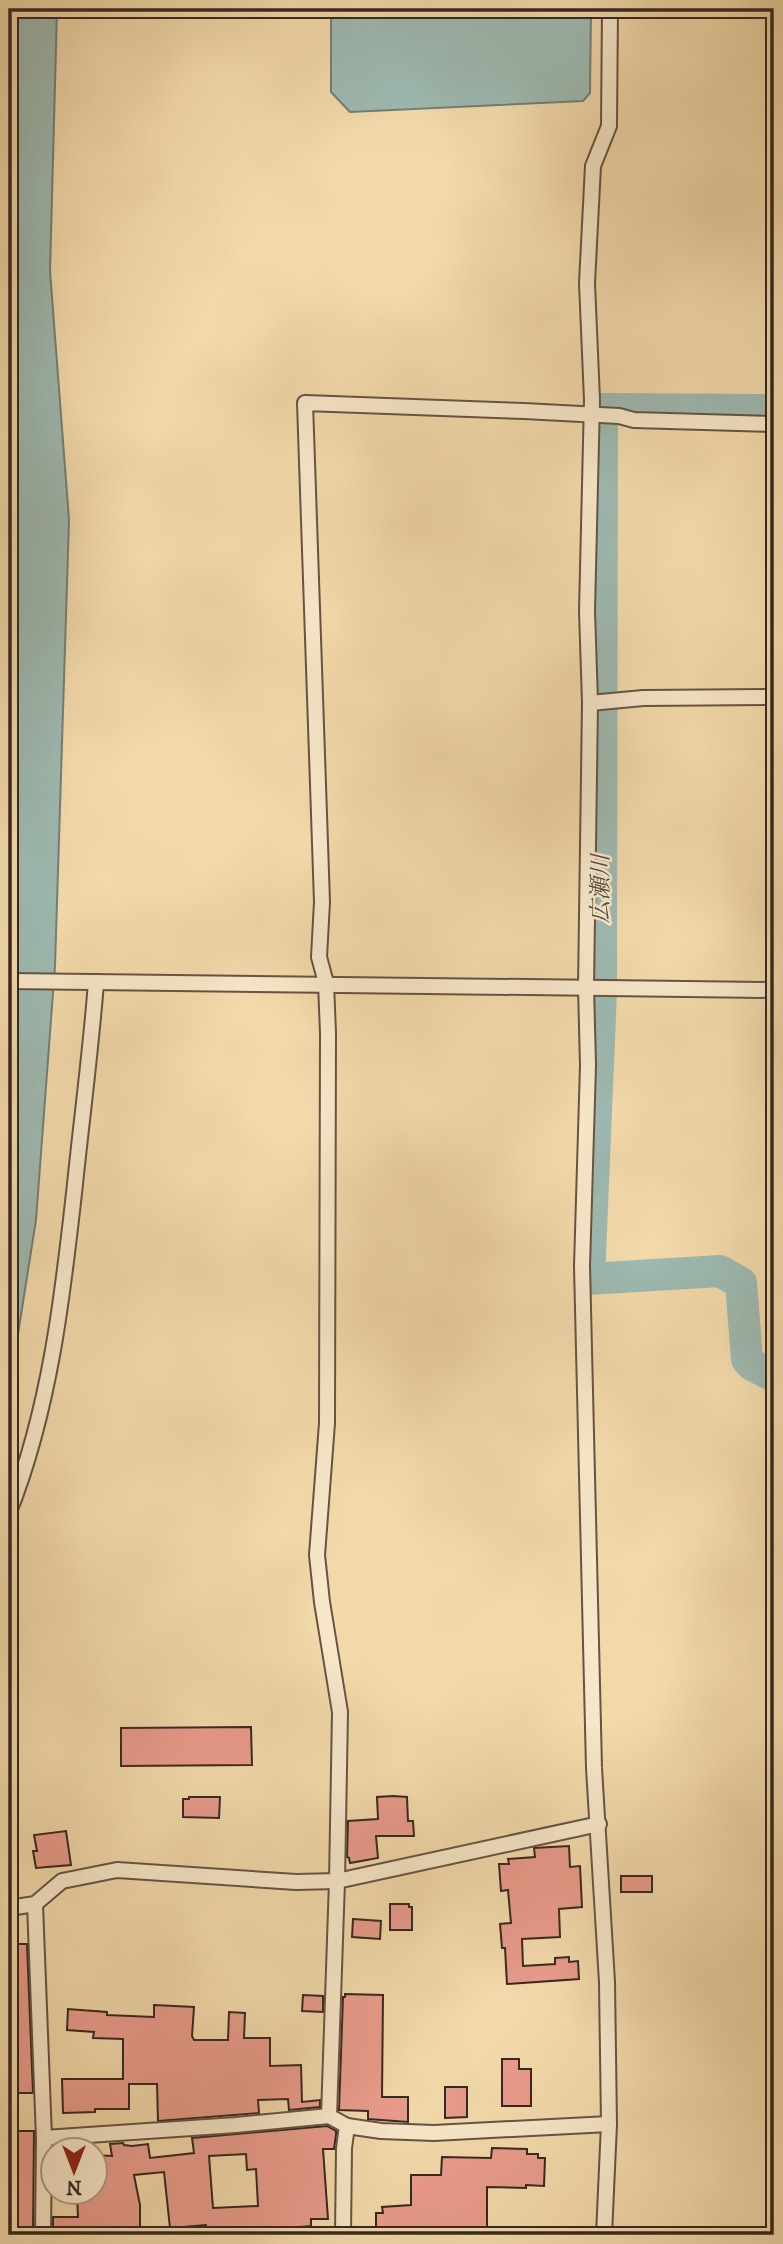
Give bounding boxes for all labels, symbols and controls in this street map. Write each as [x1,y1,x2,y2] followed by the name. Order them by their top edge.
[587,852,616,924] water label: 広瀬川
[38,2136,108,2206] north arrow
[66,2175,82,2198] text: N

